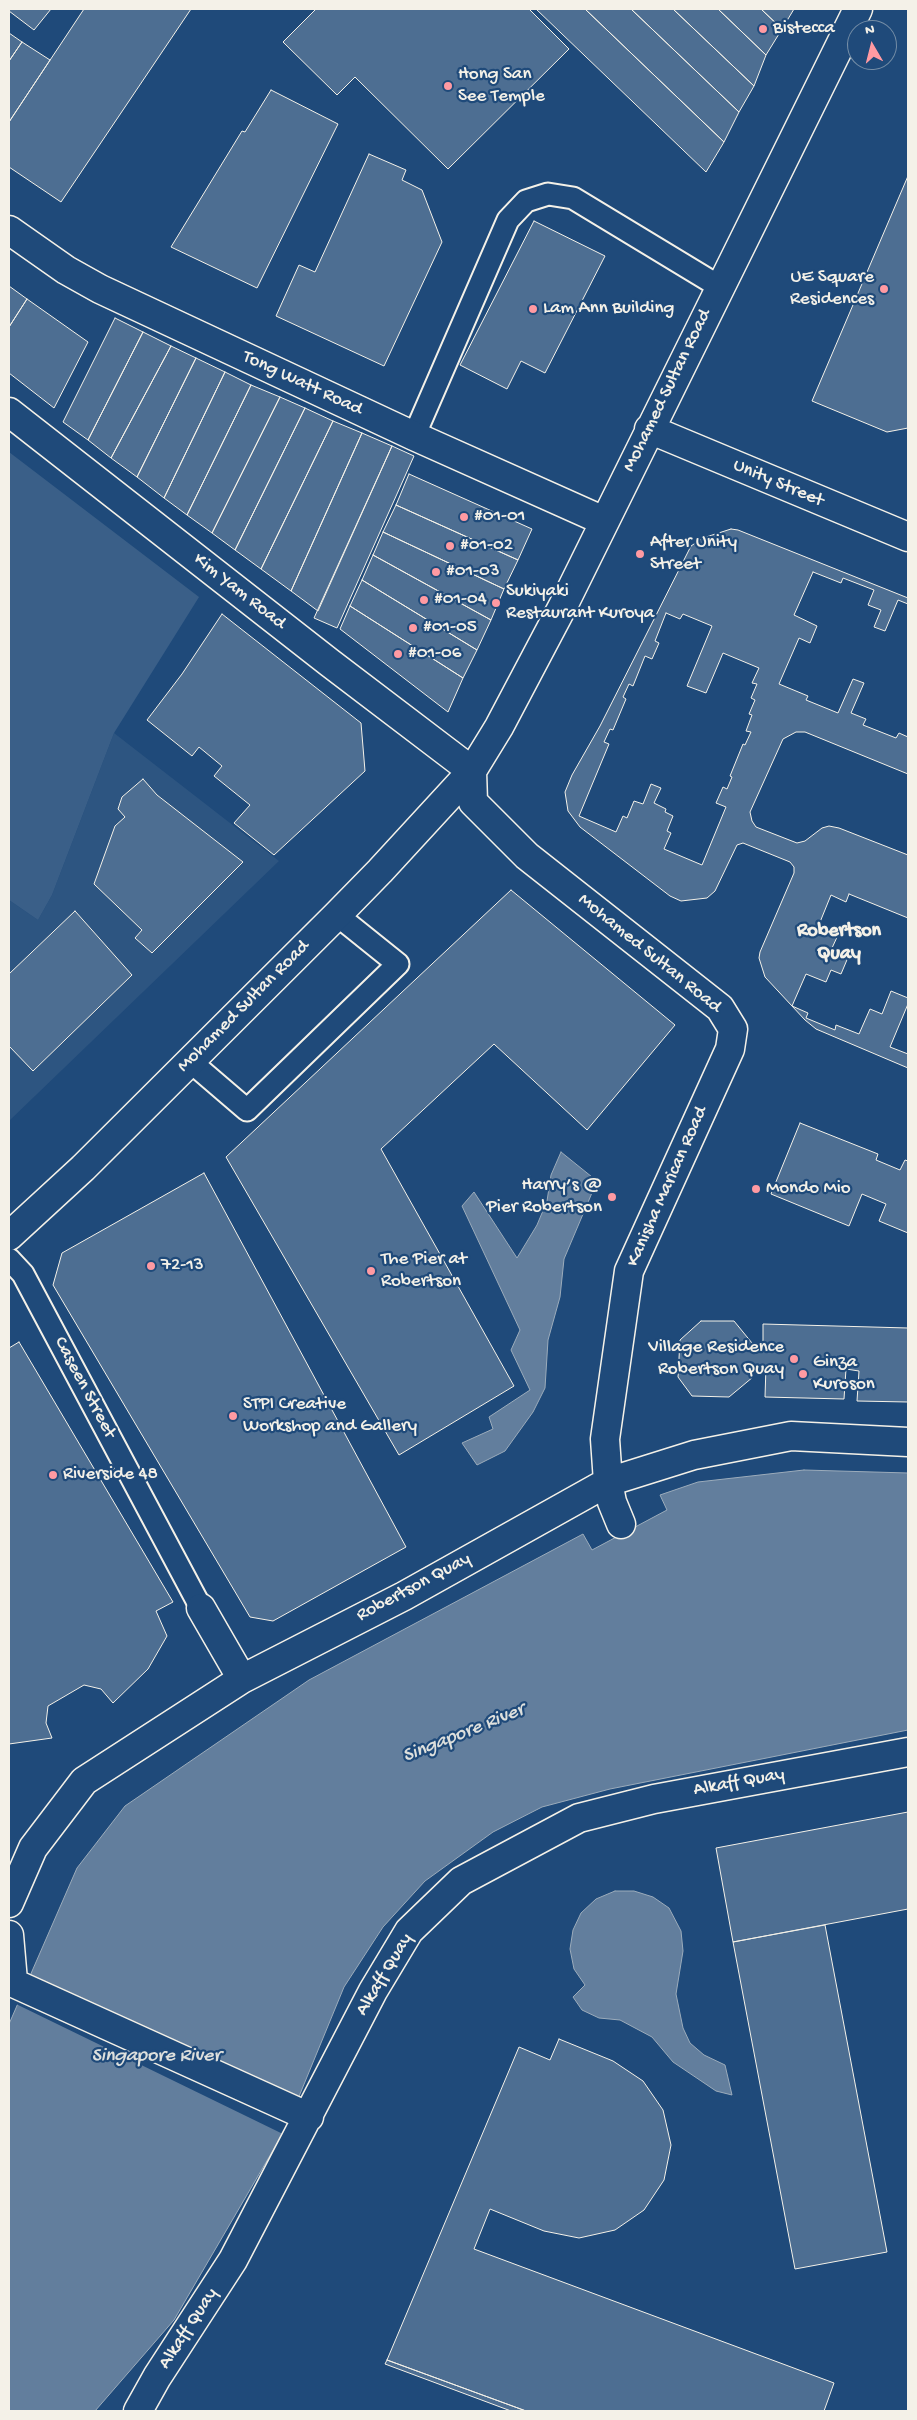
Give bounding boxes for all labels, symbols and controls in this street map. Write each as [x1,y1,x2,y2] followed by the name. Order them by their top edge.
[773,18,835,40] place label: Bistecca
[847,20,897,70] north arrow
[864,22,876,40] text: N
[757,23,769,35] marker: Bistecca
[458,64,545,108] place label: Hong San See Temple
[442,80,454,92] marker: Hong San See Temple
[790,267,874,311] place label: UE Square Residences
[878,283,890,295] marker: UE Square Residences
[543,298,674,320] place label: Lam Ann Building
[527,303,539,315] marker: Lam Ann Building
[619,306,717,476] street label: Mohamed Sultan Road
[238,346,366,422] street label: Tong Watt Road
[729,455,827,513] street label: Unity Street
[474,506,526,528] place label: #01-01
[458,511,470,523] marker: #01-01
[650,532,737,576] place label: After Unity Street
[460,535,513,557] place label: #01-02
[444,540,456,552] marker: #01-02
[634,548,646,560] marker: After Unity Street
[188,549,290,635] street label: Kim Yam Road
[446,561,500,583] place label: #01-03
[430,566,442,578] marker: #01-03
[506,581,654,625] place label: Sukiyaki Restaurant Kuroya
[434,589,487,611] place label: #01-04
[418,594,430,606] marker: #01-04
[490,597,502,609] marker: Sukiyaki Restaurant Kuroya
[423,617,477,639] place label: #01-05
[407,622,419,634] marker: #01-05
[408,643,461,665] place label: #01-06
[392,648,404,660] marker: #01-06
[573,889,725,1019] street label: Mohamed Sultan Road
[797,920,881,967] district label: Robertson Quay
[173,936,315,1078] street label: Mohamed Sultan Road
[622,1103,714,1271] street label: Kanisha Marican Road
[486,1175,602,1219] place label: Harry’s @ Pier Robertson
[766,1178,851,1200] place label: Mondo Mio
[750,1183,762,1195] marker: Mondo Mio
[606,1191,618,1203] marker: Harry’s @ Pier Robertson
[381,1249,467,1293] place label: The Pier at Robertson
[161,1255,204,1277] place label: 72-13
[145,1260,157,1272] marker: 72-13
[365,1265,377,1277] marker: The Pier at Robertson
[48,1333,120,1443] street label: Caseen Street
[648,1337,784,1381] place label: Village Residence Robertson Quay
[813,1352,875,1396] place label: Ginza Kuroson
[788,1353,800,1365] marker: Village Residence Robertson Quay
[797,1368,809,1380] marker: Ginza Kuroson
[243,1394,417,1438] place label: STPI Creative Workshop and Gallery
[227,1410,239,1422] marker: STPI Creative Workshop and Gallery
[63,1464,158,1486] place label: Riverside 48
[47,1469,59,1481] marker: Riverside 48
[353,1548,475,1628] street label: Robertson Quay
[400,1699,528,1769] water label: Singapore River
[692,1764,786,1802] street label: Alkaff Quay
[352,1930,418,2020] street label: Alkaff Quay
[92,2045,220,2069] water label: Singapore River
[154,2284,224,2374] street label: Alkaff Quay

